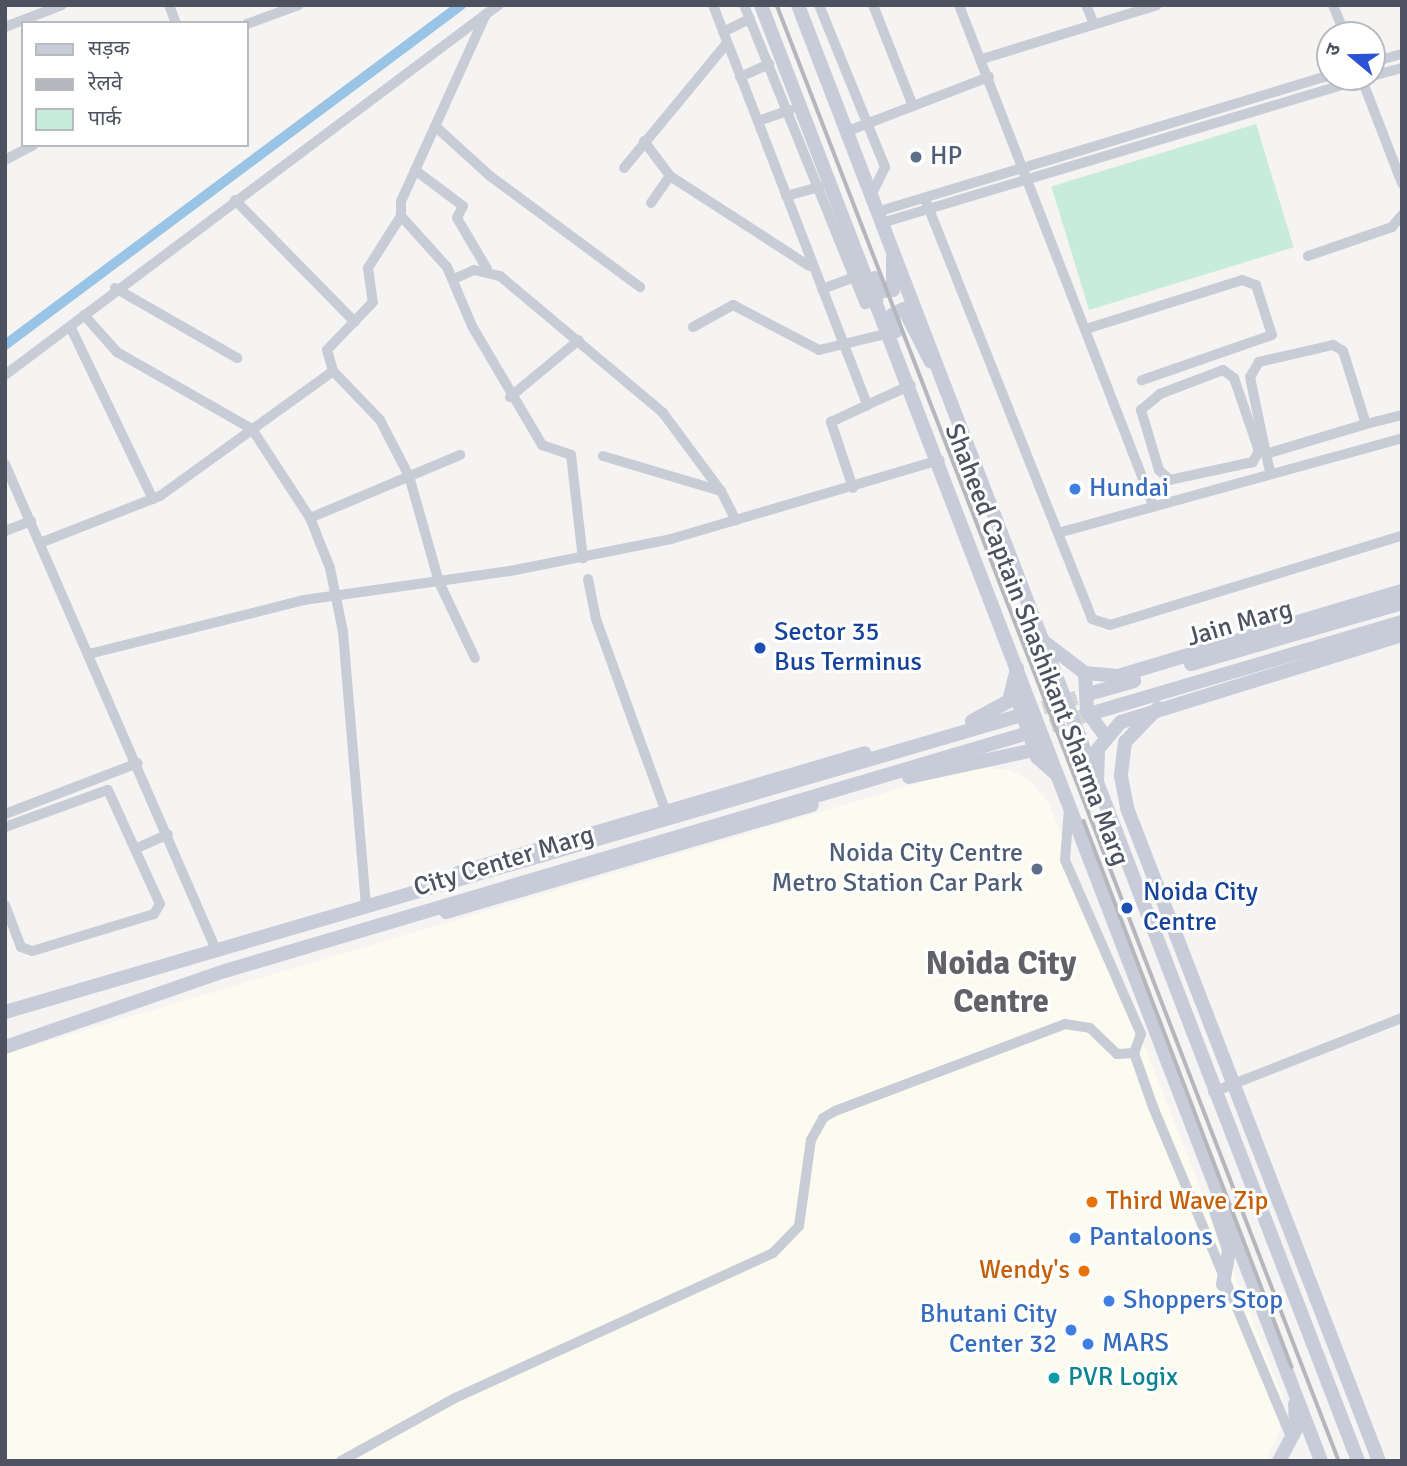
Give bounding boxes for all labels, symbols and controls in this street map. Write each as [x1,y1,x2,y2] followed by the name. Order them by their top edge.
[21,21,248,147] legend
[1316,21,1386,91] north arrow
[88,35,130,61] text: सड़क
[1320,41,1346,59] text: उ
[88,70,123,96] text: रेलवे
[88,105,122,131] text: पार्क
[930,141,962,173] place label: HP
[908,149,924,165] marker: HP
[937,420,1135,870] street label: Shaheed Captain Shashikant Sharma Marg
[1089,473,1169,505] place label: Hundai
[1067,481,1083,497] marker: Hundai
[1184,594,1296,654] street label: Jain Marg
[774,617,922,678] place label: Sector 35 Bus Terminus
[752,640,768,656] marker: Sector 35 Bus Terminus
[410,820,598,904] street label: City Center Marg
[771,838,1023,900] place label: Noida City Centre Metro Station Car Park
[1029,861,1045,877] marker: Noida City Centre Metro Station Car Park
[1143,877,1258,938] place label: Noida City Centre
[1117,898,1137,918] marker: Noida City Centre
[926,944,1076,1022] district label: Noida City Centre
[1106,1186,1268,1218] place label: Third Wave Zip
[1084,1194,1100,1210] marker: Third Wave Zip
[1089,1222,1213,1254] place label: Pantaloons
[1067,1230,1083,1246] marker: Pantaloons
[979,1255,1070,1287] place label: Wendy's
[1076,1263,1092,1279] marker: Wendy's
[1123,1285,1283,1317] place label: Shoppers Stop
[1101,1293,1117,1309] marker: Shoppers Stop
[920,1299,1057,1360] place label: Bhutani City Center 32
[1063,1322,1079,1338] marker: Bhutani City Center 32
[1102,1328,1169,1360] place label: MARS
[1080,1336,1096,1352] marker: MARS
[1068,1362,1178,1394] place label: PVR Logix
[1046,1370,1062,1386] marker: PVR Logix

